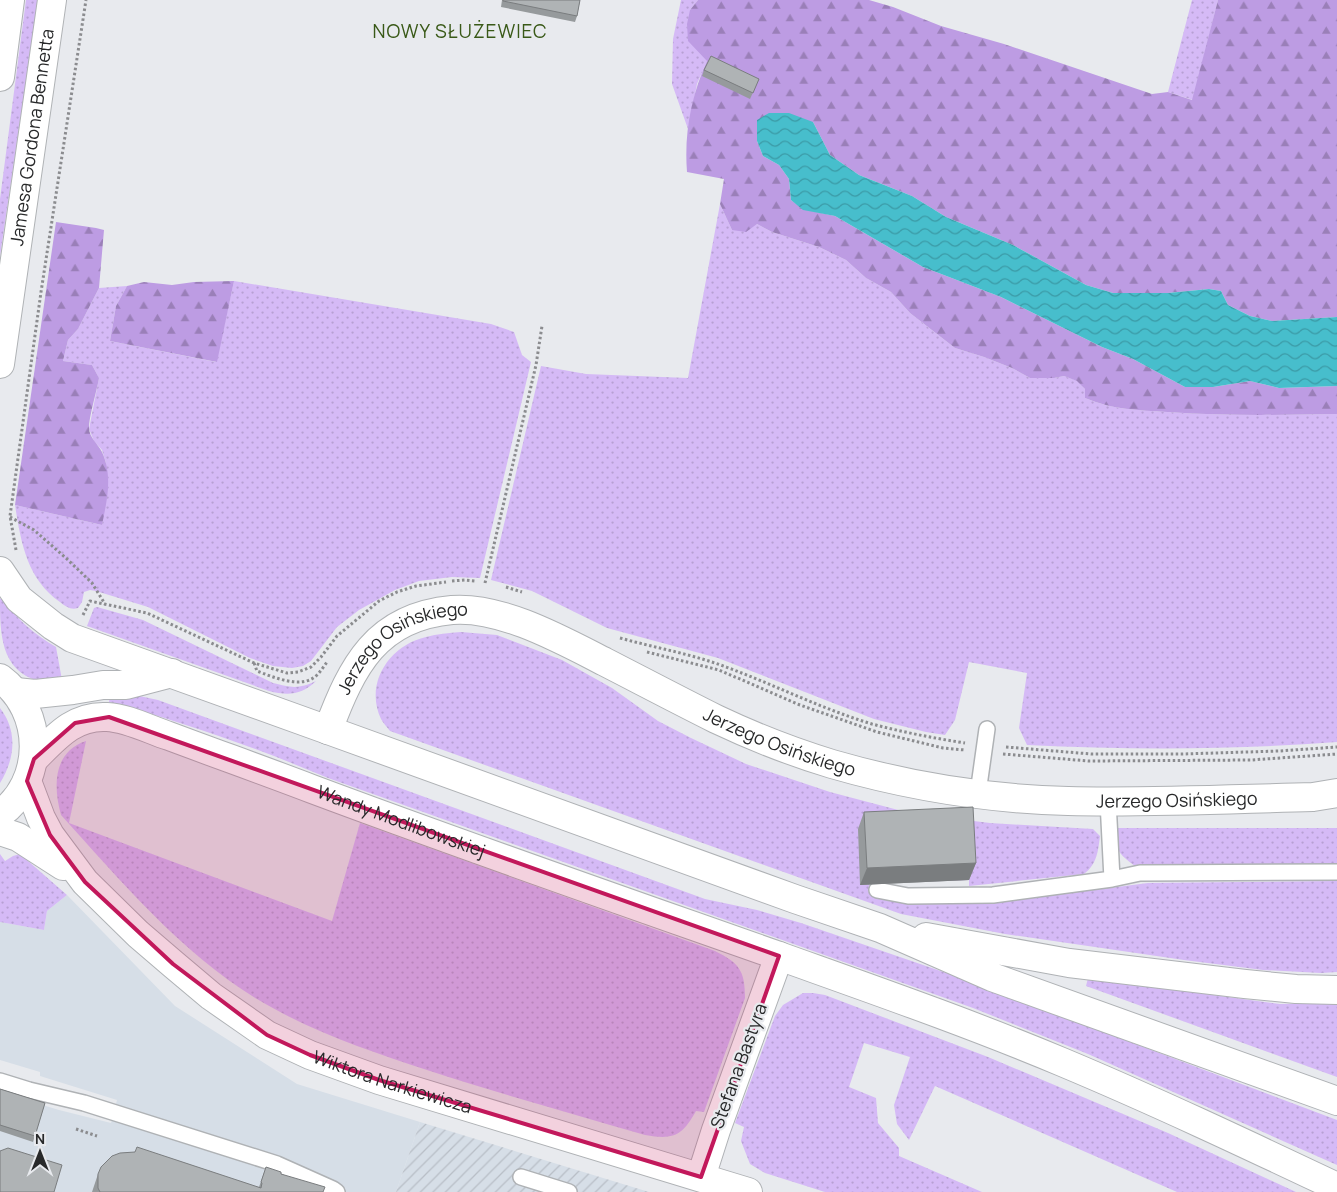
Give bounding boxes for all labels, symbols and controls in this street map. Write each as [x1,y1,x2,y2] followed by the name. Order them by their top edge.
[372,18,548,44] district label: NOWY SŁUŻEWIEC
[4,27,59,247] street label: Jamesa Gordona Bennetta
[331,597,468,698] street label: Jerzego Osińskiego
[699,702,859,781] street label: Jerzego Osińskiego
[314,779,489,862] street label: Wandy Modlibowskiej
[1096,786,1258,813] street label: Jerzego Osińskiego
[704,1000,772,1132] street label: Stefana Bastyra
[310,1044,475,1119] street label: Wiktora Narkiewicza
[15,1127,65,1177] north arrow
[35,1129,45,1148] text: N

